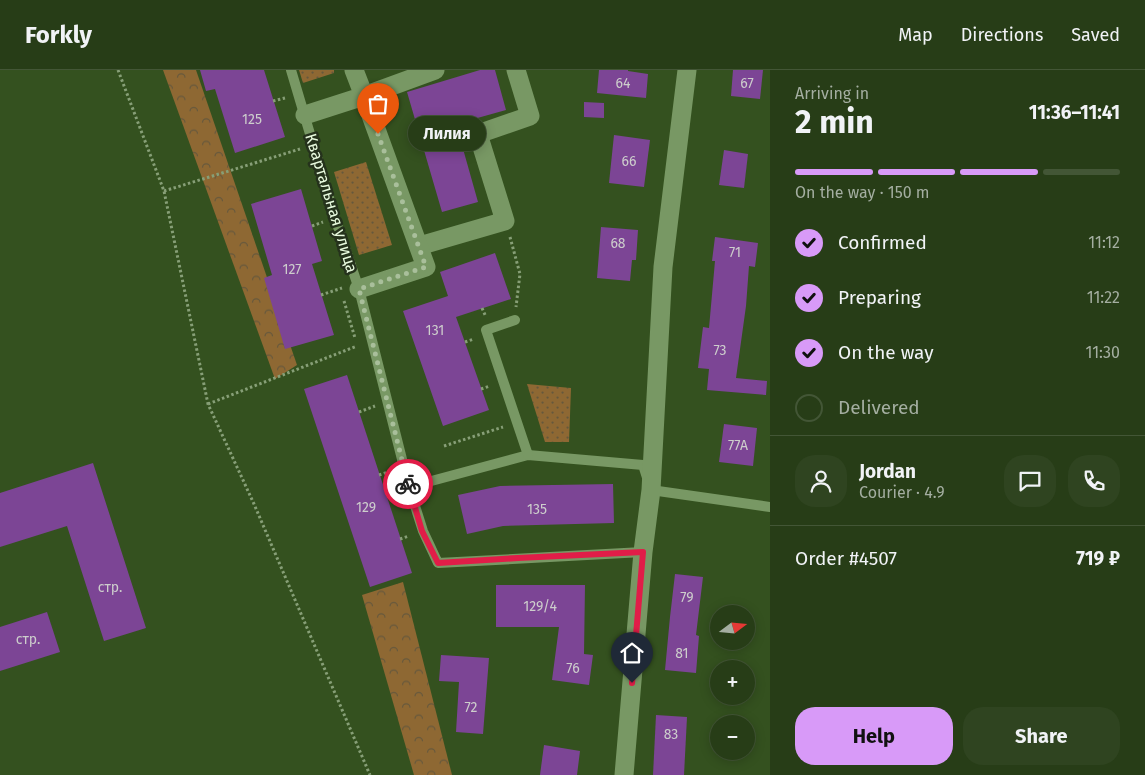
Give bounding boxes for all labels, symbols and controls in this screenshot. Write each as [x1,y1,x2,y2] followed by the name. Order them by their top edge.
[25,21,92,49] text: Forkly
[898,24,933,46] text: Map
[961,24,1043,46] text: Directions
[1071,24,1120,46] text: Saved
[616,75,631,92] house number: 64
[740,75,754,92] house number: 67
[357,83,399,134] pin
[795,84,869,103] text: Arriving in
[364,90,392,118] icon: bag
[1029,101,1120,124] text: 11:36–11:41
[795,103,874,141] text: 2 min
[242,111,262,128] house number: 125
[408,116,486,152] callout: Лилия
[423,124,471,143] text: Лилия
[301,131,362,275] street label: Квартальная улица
[622,153,636,170] house number: 66
[795,183,930,202] text: On the way · 150 m
[795,229,823,257] icon: check
[838,231,927,254] text: Confirmed
[1088,233,1120,252] text: 11:12
[610,235,626,252] house number: 68
[729,244,741,261] house number: 71
[282,261,302,278] house number: 127
[795,284,823,312] icon: check
[838,286,921,309] text: Preparing
[1087,288,1120,307] text: 11:22
[426,322,444,339] house number: 131
[795,339,823,367] icon: check
[838,341,934,364] text: On the way
[713,342,727,359] house number: 73
[1085,343,1120,362] text: 11:30
[838,396,920,419] text: Delivered
[728,437,748,454] house number: 77А
[795,455,847,507] button: person
[1004,455,1056,507] button: chat
[1068,455,1120,507] button: phone
[383,459,433,509] courier
[859,460,916,483] text: Jordan
[394,470,422,498] icon: bike
[859,483,945,502] text: Courier · 4.9
[356,499,376,516] house number: 129
[527,501,547,518] house number: 135
[795,547,897,570] text: Order #4507
[1076,547,1120,570] text: 719 ₽
[98,579,122,596] house number: стр.
[680,589,694,606] house number: 79
[523,598,557,615] house number: 129/4
[710,605,755,650] north arrow
[710,605,755,760] map controls
[16,631,40,648] house number: стр.
[611,632,653,683] pin
[618,639,646,667] icon: home
[675,645,689,662] house number: 81
[566,660,580,677] house number: 76
[710,660,755,705] button: +
[465,699,478,716] house number: 72
[795,707,953,765] button: Help
[963,707,1120,765] button: Share
[710,715,755,760] button: −
[664,726,678,743] house number: 83

